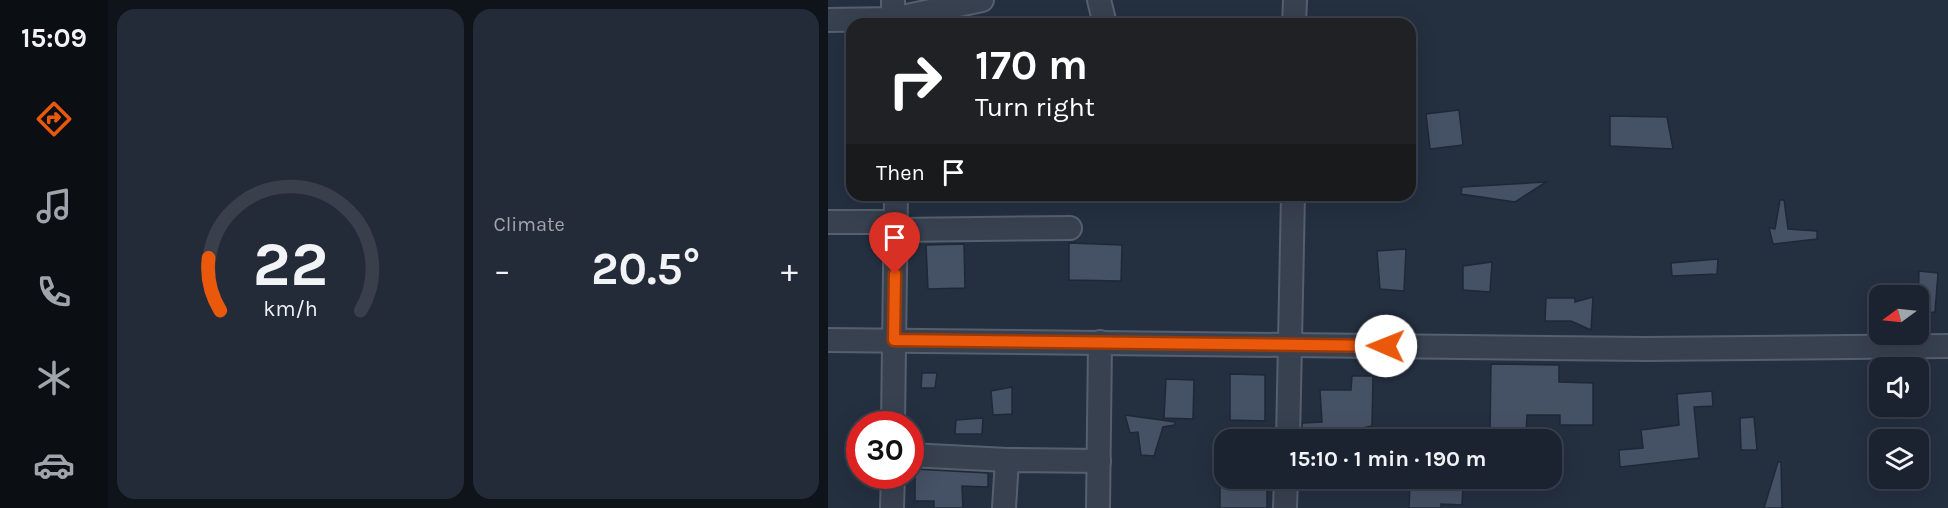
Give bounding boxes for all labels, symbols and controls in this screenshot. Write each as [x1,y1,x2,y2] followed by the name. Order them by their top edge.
[21,22,87,54] text: 15:09
[975,40,1088,90] text: 170 m
[876,42,954,120] icon: right
[975,91,1095,123] text: Turn right
[33,98,75,140] icon: directions
[937,156,970,189] icon: arrive
[876,160,925,186] text: Then
[33,185,75,227] icon: music
[869,212,920,274] pin
[494,213,565,236] text: Climate
[878,221,911,254] icon: arrive
[252,228,328,301] text: 22
[591,243,700,295] text: 20.5°
[494,251,511,289] text: −
[781,251,798,289] text: +
[33,271,75,313] icon: phone
[1869,285,1929,345] north arrow
[1869,285,1929,489] map controls
[263,296,317,321] text: km/h
[1354,314,1418,378] position arrow
[33,357,75,399] icon: climate
[1869,357,1929,417] button: sound
[846,411,924,489] speed limit sign: 30
[1869,429,1929,489] button: layers
[33,444,75,486] icon: car
[1290,446,1486,472] text: 15:10 · 1 min · 190 m

